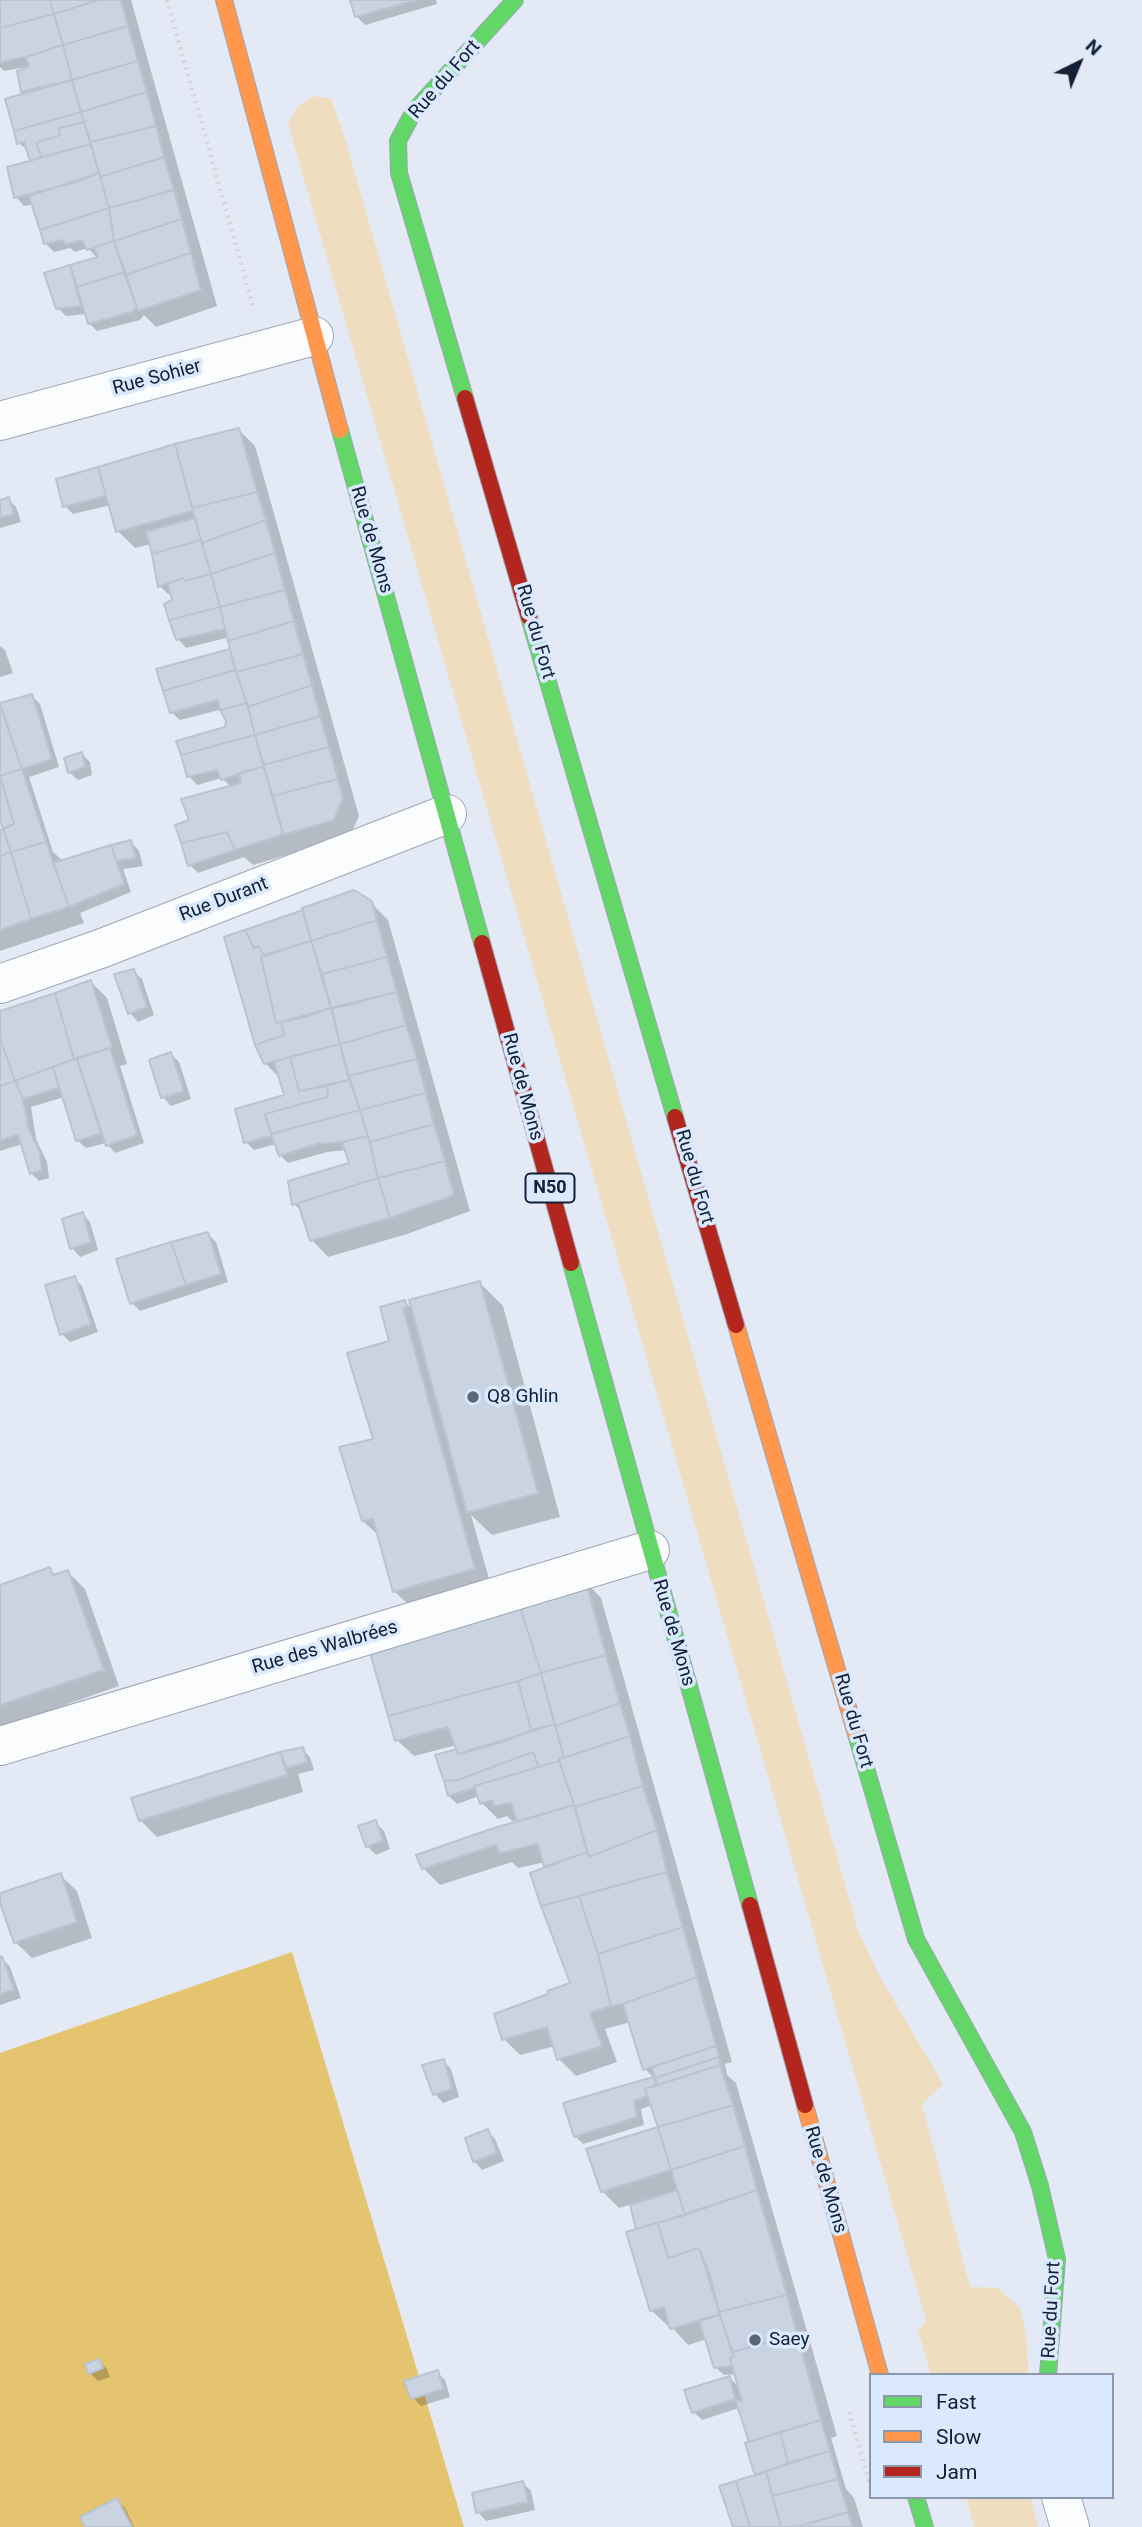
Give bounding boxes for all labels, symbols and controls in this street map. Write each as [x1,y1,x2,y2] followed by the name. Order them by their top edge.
[1044,28,1114,98] north arrow
[1081,34,1106,60] text: N
[405,36,485,124] street label: Rue du Fort
[110,355,204,401] street label: Rue Sohier
[345,484,397,596] street label: Rue de Mons
[511,582,559,682] street label: Rue du Fort
[176,873,272,927] street label: Rue Durant
[497,1031,547,1143] street label: Rue de Mons
[670,1127,718,1227] street label: Rue du Fort
[526,1174,574,1203] road number: N50
[487,1386,559,1408] place label: Q8 Ghlin
[465,1389,481,1405] marker: Q8 Ghlin
[647,1577,699,1689] street label: Rue de Mons
[249,1616,401,1680] street label: Rue des Walbrées
[829,1671,877,1771] street label: Rue du Fort
[799,2124,851,2236] street label: Rue de Mons
[1038,2261,1066,2359] street label: Rue du Fort
[769,2329,810,2351] place label: Saey
[747,2332,763,2348] marker: Saey
[869,2373,1114,2499] legend
[936,2390,976,2414] text: Fast
[936,2425,981,2449] text: Slow
[936,2460,977,2484] text: Jam

